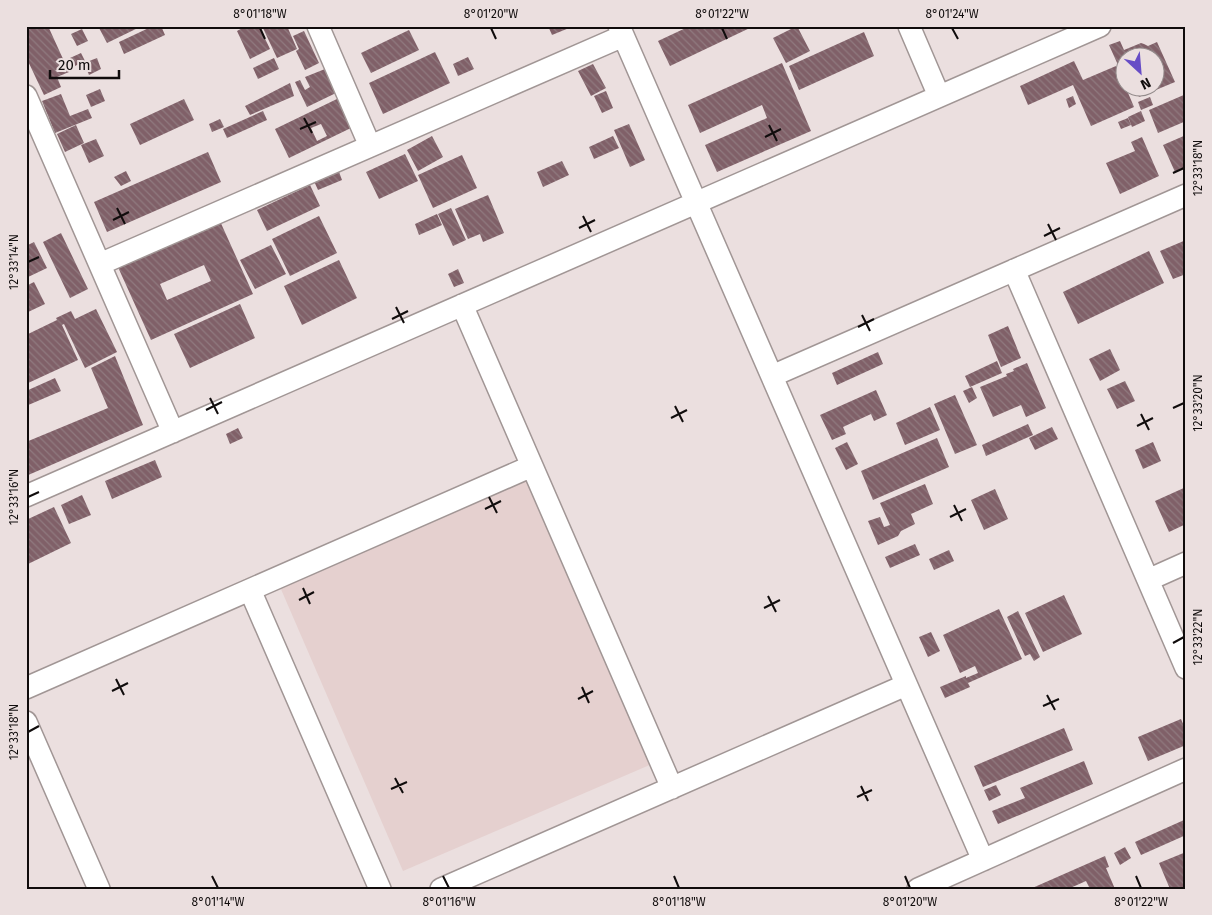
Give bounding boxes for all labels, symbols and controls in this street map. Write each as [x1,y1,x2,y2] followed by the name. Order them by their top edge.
[233,7,287,21] text: 8°01'18"W
[464,7,518,21] text: 8°01'20"W
[695,7,749,21] text: 8°01'22"W
[925,7,979,21] text: 8°01'24"W
[50,48,119,80] scale bar
[1114,48,1164,98] north arrow
[58,56,91,74] text: 20 m
[1138,74,1153,93] text: N
[1191,140,1205,196] text: 12°33'18"N
[7,234,21,290] text: 12°33'14"N
[1191,374,1205,432] text: 12°33'20"N
[7,469,21,525] text: 12°33'16"N
[1191,609,1205,665] text: 12°33'22"N
[7,704,21,760] text: 12°33'18"N
[192,895,244,909] text: 8°01'14"W
[422,895,476,909] text: 8°01'16"W
[652,895,706,909] text: 8°01'18"W
[883,895,937,909] text: 8°01'20"W
[1114,895,1168,909] text: 8°01'22"W

